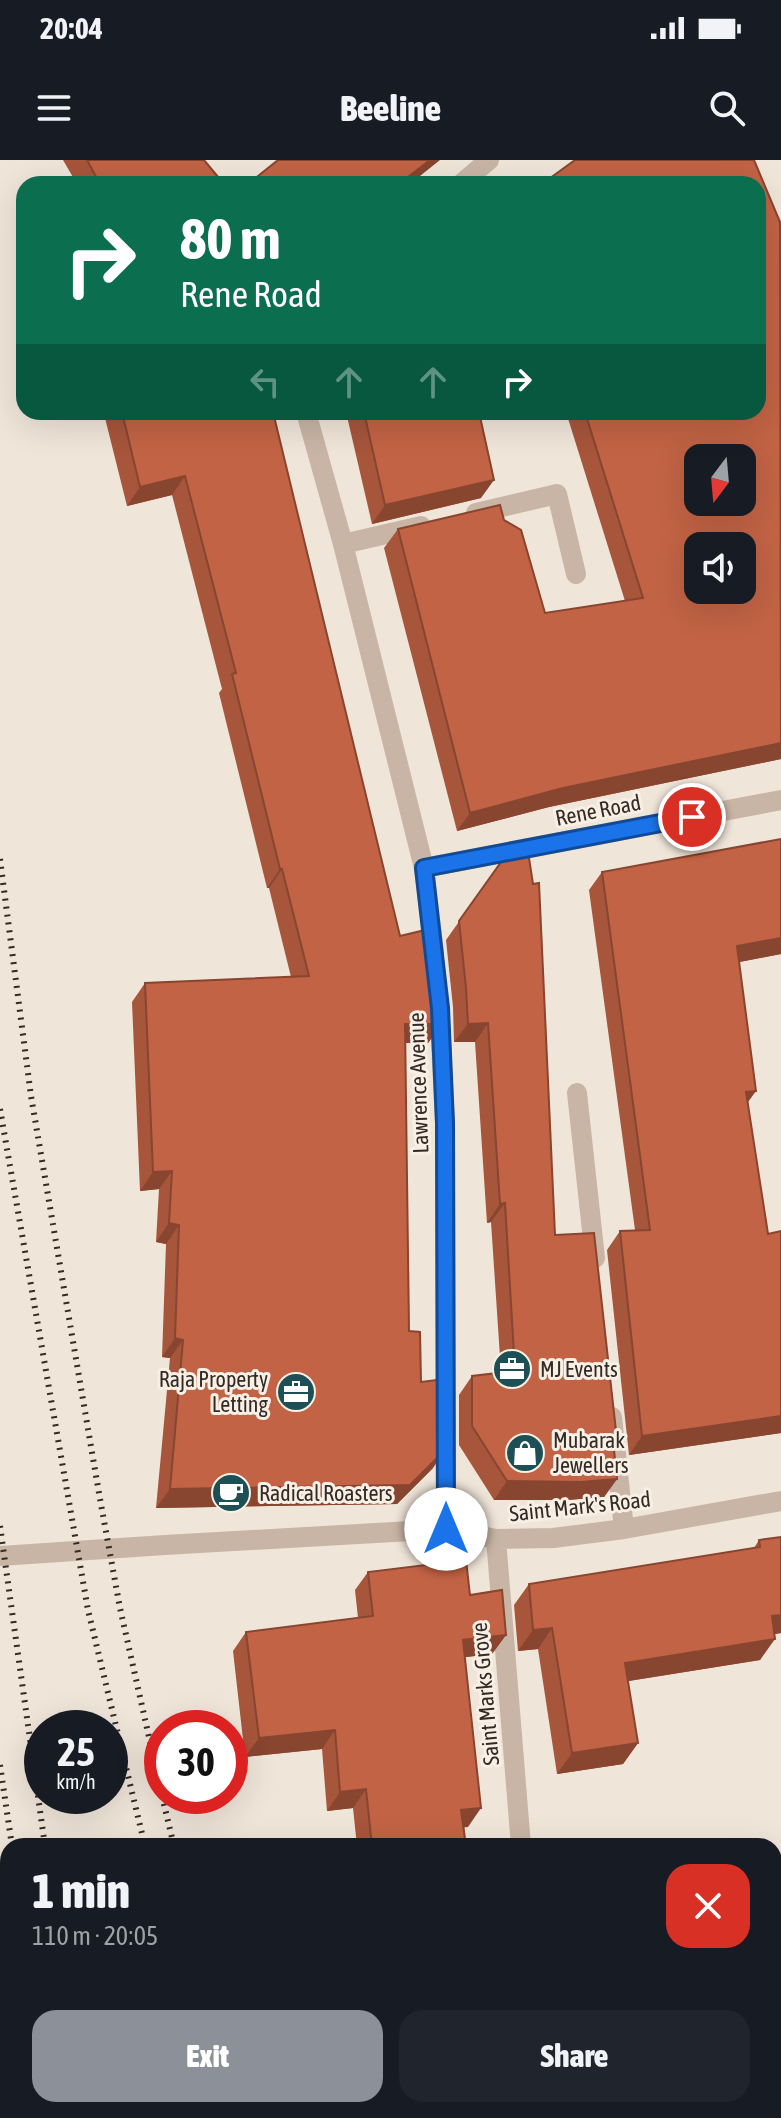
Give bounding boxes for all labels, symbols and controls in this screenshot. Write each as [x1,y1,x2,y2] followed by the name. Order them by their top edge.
[40,11,103,45] text: 20:04
[32,86,76,130] icon: menu
[705,86,749,130] icon: search
[340,87,441,129] text: Beeline
[180,207,281,271] text: 80 m
[48,208,152,312] icon: right
[180,273,322,315] text: Rene Road
[243,360,287,404] icon: left
[327,360,371,404] icon: ahead
[411,360,455,404] icon: ahead
[495,360,539,404] icon: right
[684,444,756,516] north arrow
[684,444,756,604] map controls
[684,532,756,604] button: sound
[658,783,726,851] pin
[553,789,643,831] street label: Rene Road
[670,795,714,839] icon: arrive
[403,1012,433,1154] street label: Lawrence Avenue
[491,1348,533,1390] office icon: MJ Events
[540,1356,618,1382] place label: MJ Events
[159,1366,269,1417] place label: Raja Property Letting
[275,1371,317,1413] office icon: Raja Property Letting
[553,1427,629,1478] place label: Mubarak Jewellers
[504,1432,546,1474] shop icon: Mubarak Jewellers
[210,1472,252,1514] cafe icon: Radical Roasters
[259,1480,393,1506] place label: Radical Roasters
[508,1486,652,1526] street label: Saint Mark's Road
[404,1487,488,1571] position arrow
[466,1621,504,1767] street label: Saint Marks Grove
[144,1710,248,1814] speed limit sign: 30
[57,1729,95,1774] text: 25
[56,1770,96,1793] text: km/h
[32,1863,130,1918] text: 1 min
[666,1864,750,1948] button: close
[32,1921,158,1951] text: 110 m · 20:05
[32,2010,383,2102] button: Exit
[399,2010,750,2102] button: Share

